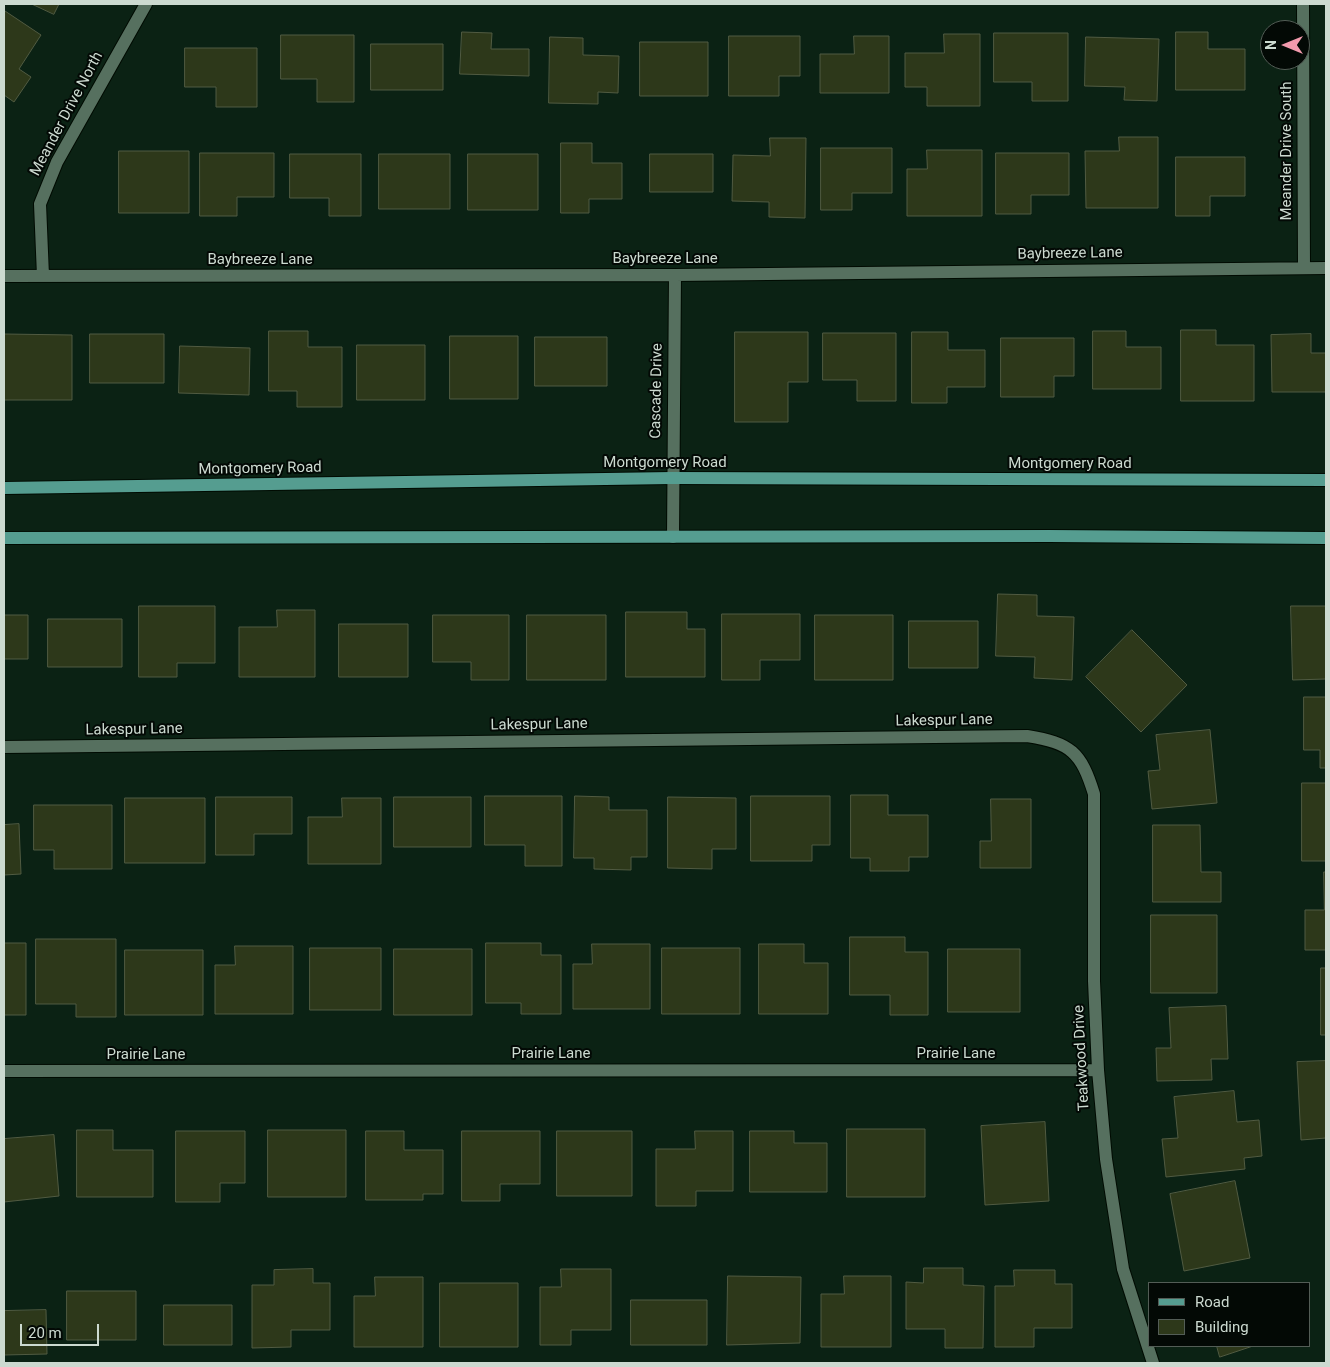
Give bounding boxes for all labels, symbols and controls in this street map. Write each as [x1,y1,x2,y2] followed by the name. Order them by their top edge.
[1260,20,1310,70] north arrow
[1263,40,1279,50] text: N
[27,49,107,179] street label: Meander Drive North
[1278,81,1296,221] street label: Meander Drive South
[1017,244,1123,264] street label: Baybreeze Lane
[612,250,718,268] street label: Baybreeze Lane
[207,251,313,269] street label: Baybreeze Lane
[647,343,667,439] street label: Cascade Drive
[603,454,727,472] street label: Montgomery Road
[1008,455,1132,473] street label: Montgomery Road
[198,459,322,479] street label: Montgomery Road
[895,711,993,731] street label: Lakespur Lane
[490,715,588,735] street label: Lakespur Lane
[85,720,183,740] street label: Lakespur Lane
[1070,1005,1094,1111] street label: Teakwood Drive
[512,1045,590,1063] street label: Prairie Lane
[917,1045,995,1063] street label: Prairie Lane
[107,1046,185,1064] street label: Prairie Lane
[1148,1282,1310,1347] legend
[1195,1293,1229,1311] text: Road
[22,1314,101,1346] scale bar
[1195,1318,1249,1336] text: Building
[28,1324,62,1342] text: 20 m

